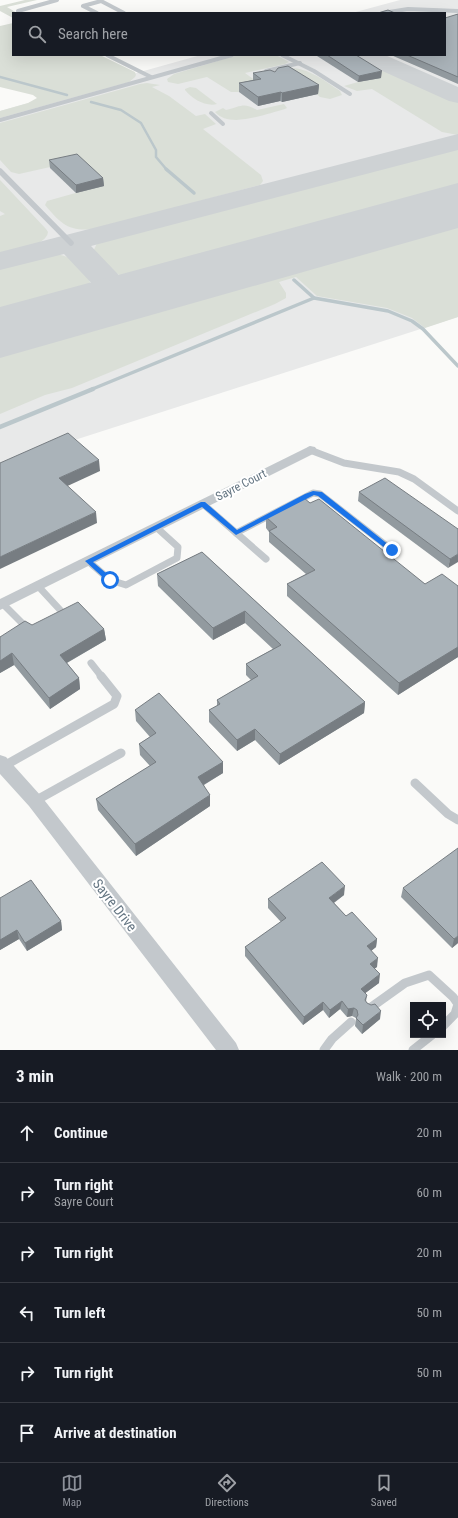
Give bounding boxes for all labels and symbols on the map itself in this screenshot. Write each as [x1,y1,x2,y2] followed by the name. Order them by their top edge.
[213,466,269,504] street label: Sayre Court
[383,541,401,559] route end
[101,571,119,589] route start
[90,876,141,935] street label: Sayre Drive

